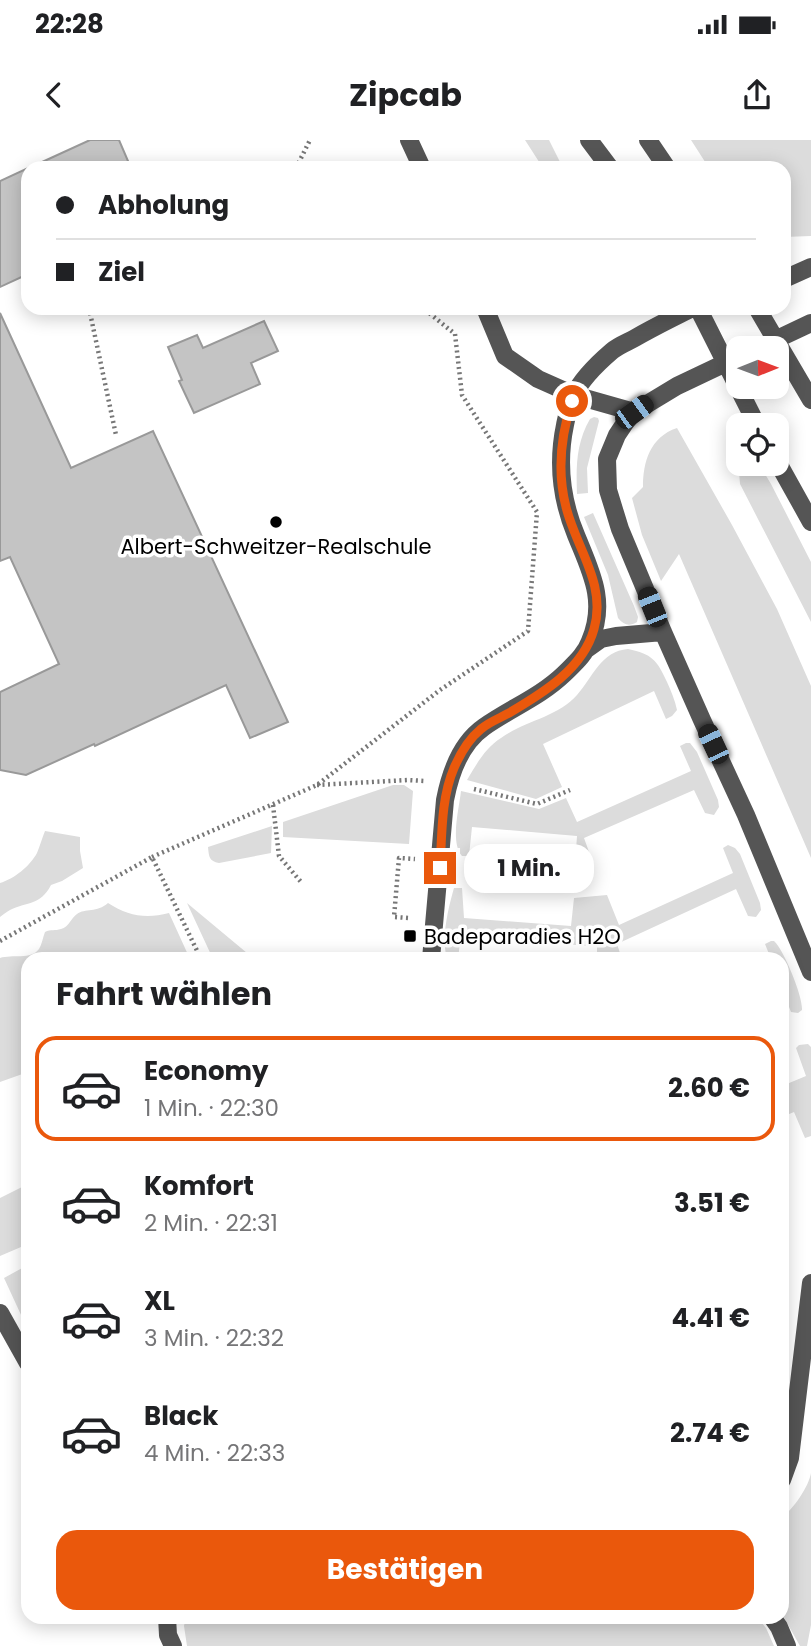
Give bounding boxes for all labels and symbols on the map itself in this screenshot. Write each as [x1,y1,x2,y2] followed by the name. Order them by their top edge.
[726,336,789,399] north arrow
[556,385,588,417] route start
[611,391,658,433] car
[268,514,284,530] marker: Albert-Schweitzer-Realschule
[120,532,432,561] place label: Albert-Schweitzer-Realschule
[635,584,670,630] car
[695,721,732,767] car
[464,844,594,892] callout: 1 Min.
[424,852,456,884] route end
[424,922,621,951] place label: Badeparadies H2O
[402,928,418,944] marker: Badeparadies H2O

